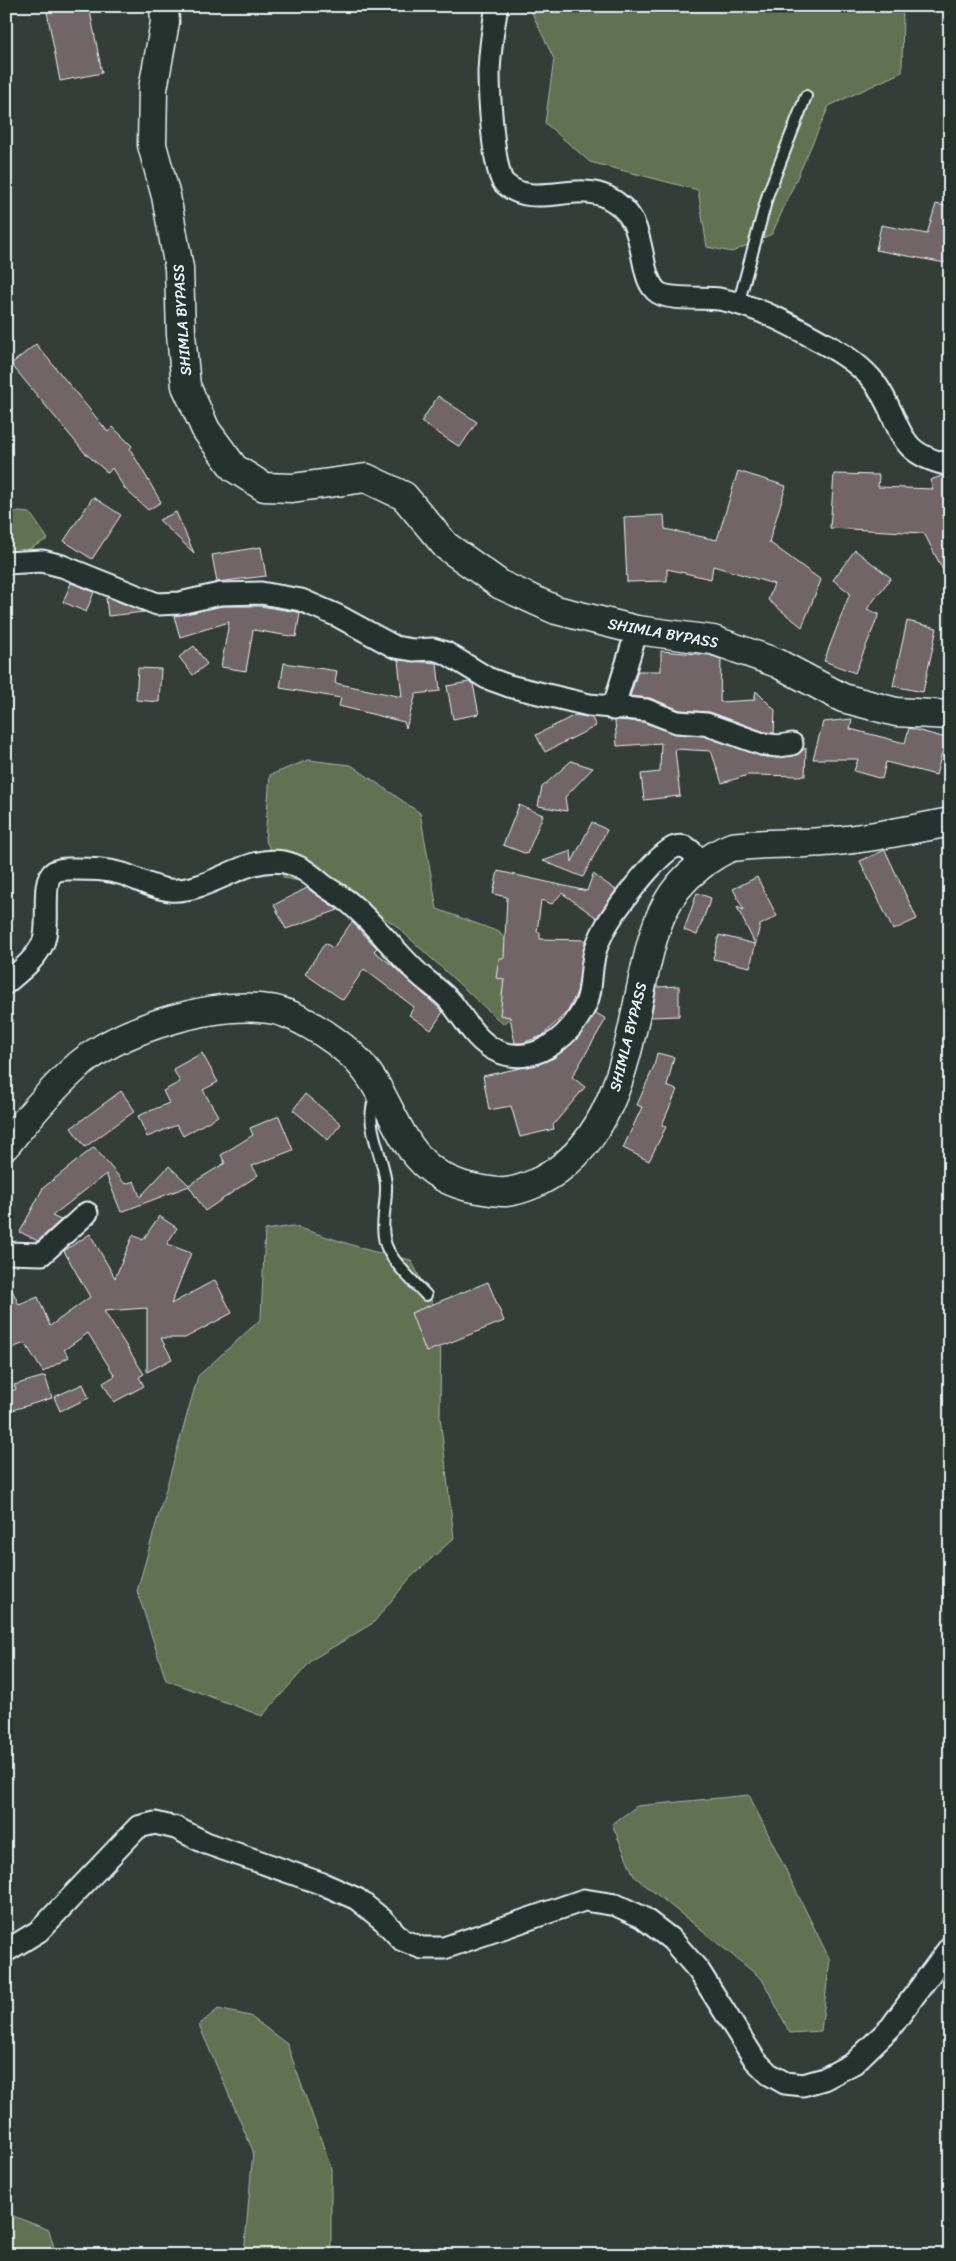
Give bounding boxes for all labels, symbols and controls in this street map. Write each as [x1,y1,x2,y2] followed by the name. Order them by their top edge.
[165,263,199,377] street label: SHIMLA BYPASS
[606,611,720,655] street label: SHIMLA BYPASS
[602,980,654,1094] street label: SHIMLA BYPASS

